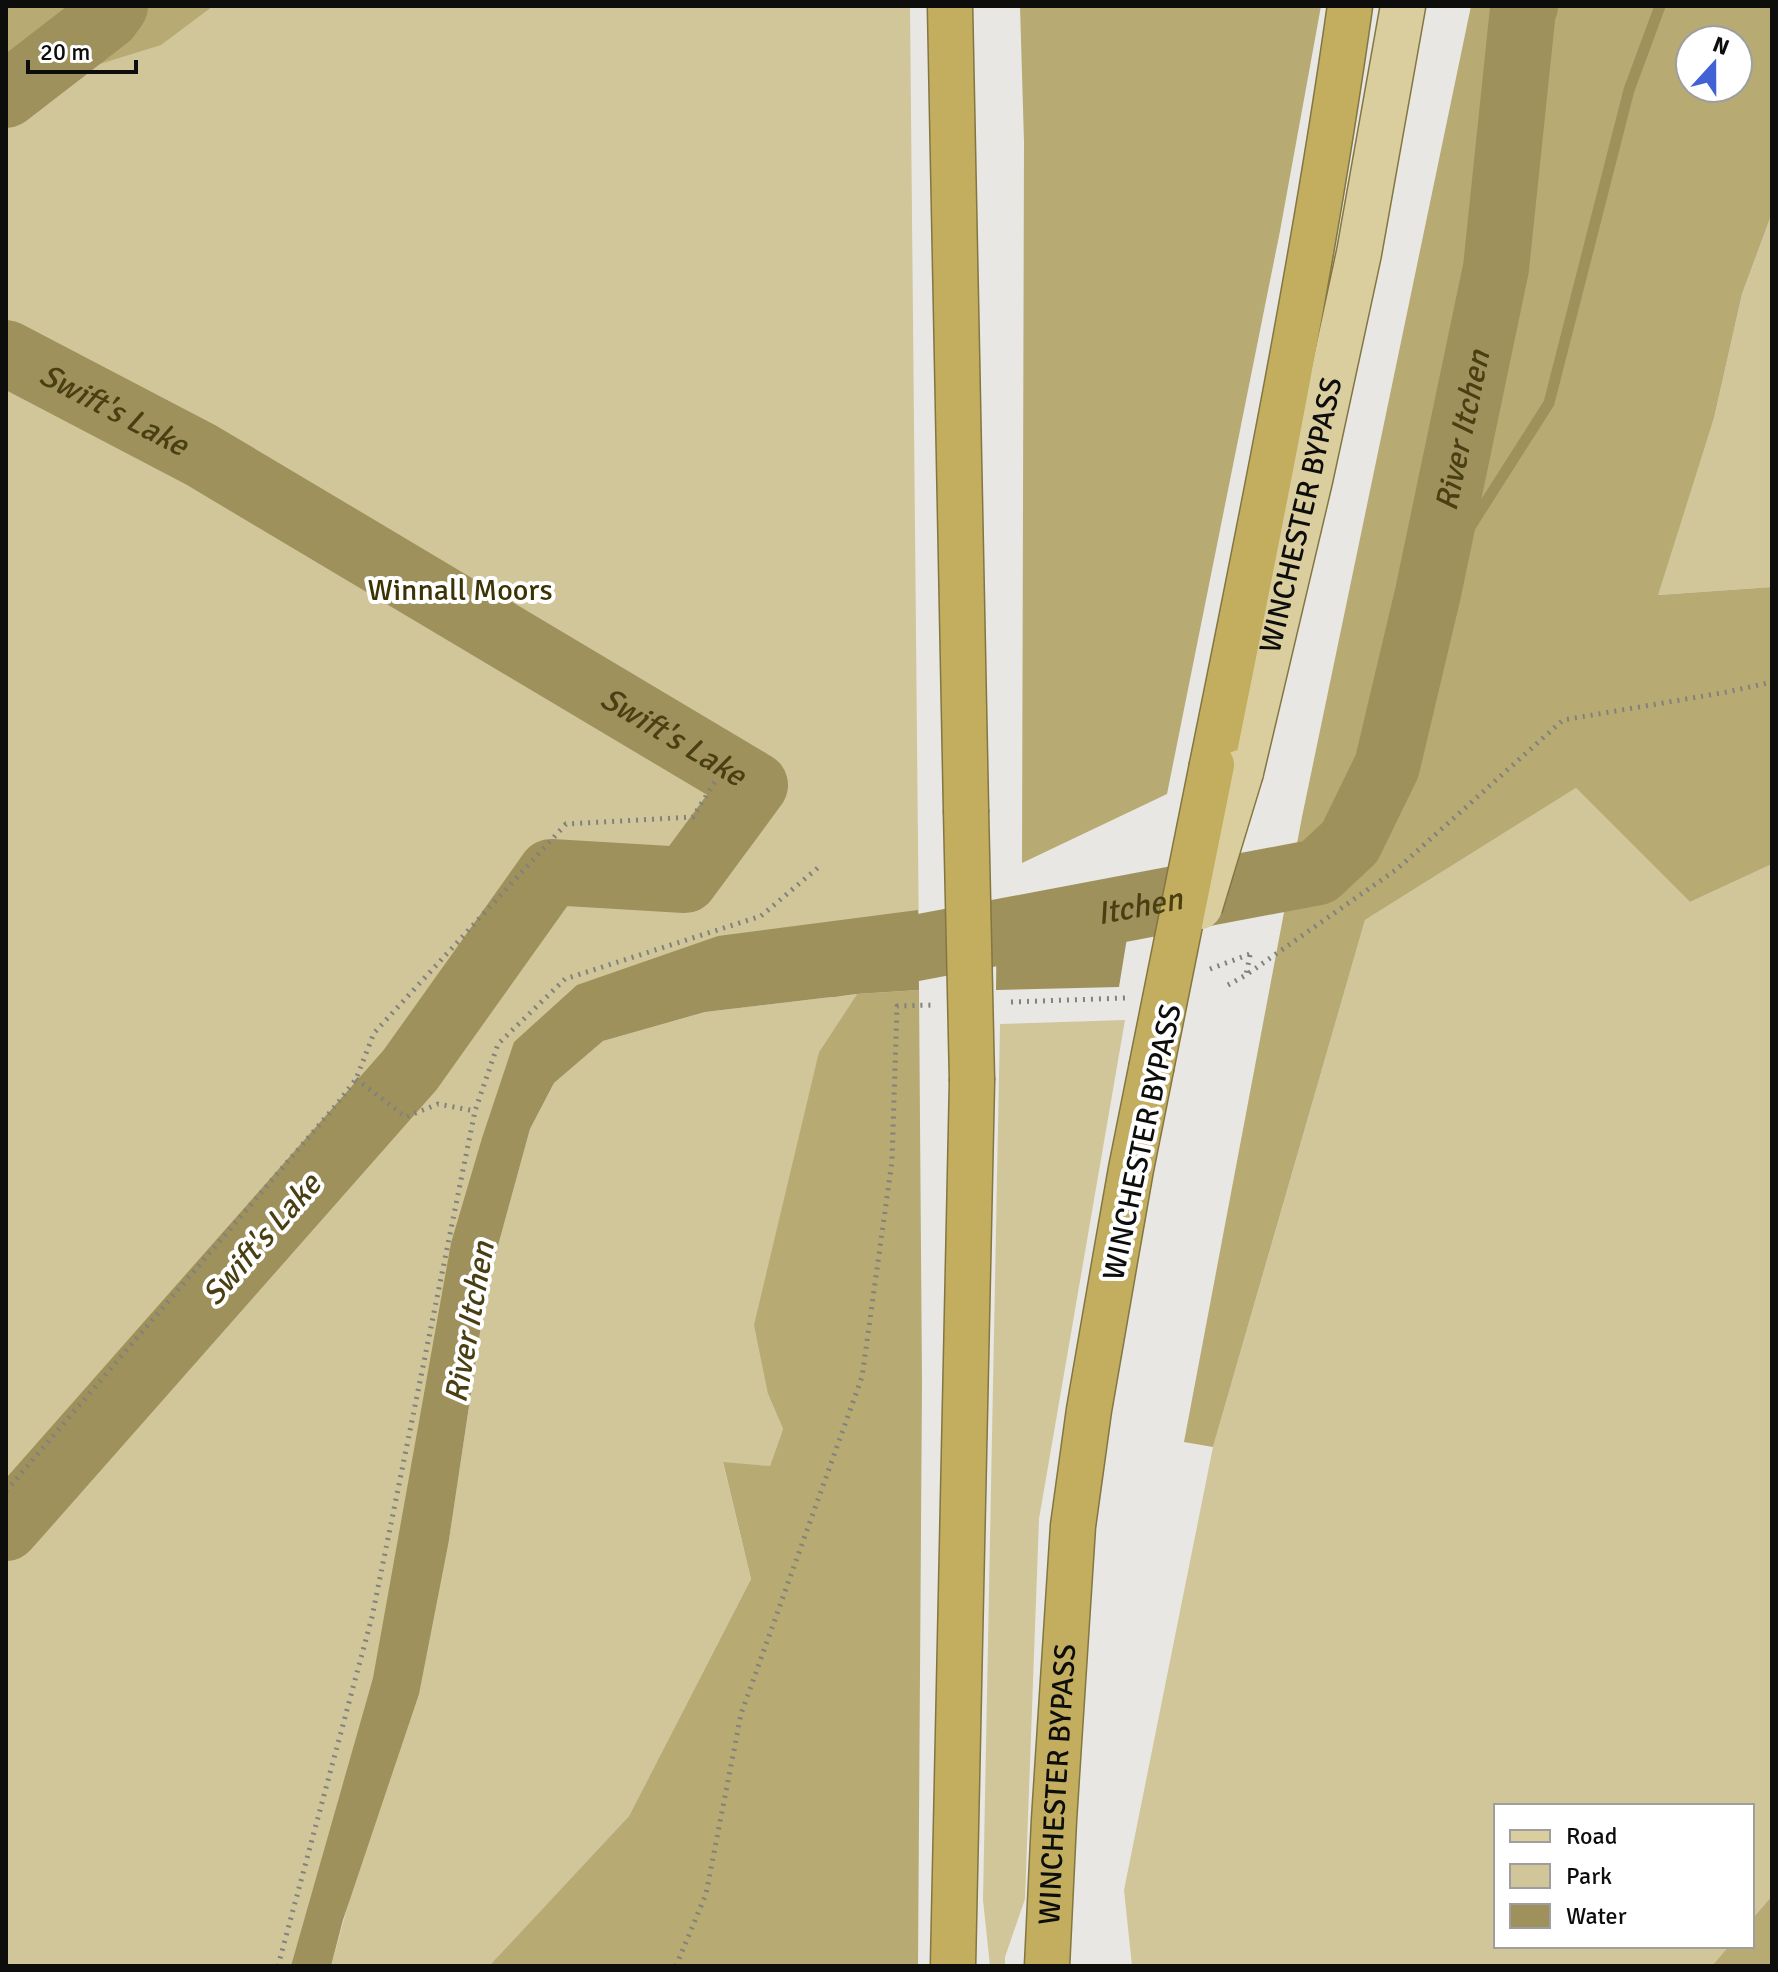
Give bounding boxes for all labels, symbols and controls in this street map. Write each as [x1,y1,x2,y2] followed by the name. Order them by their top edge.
[28,24,136,74] scale bar
[1674,24,1754,104] north arrow
[1709,30,1733,61] text: N
[40,37,90,67] text: 20 m
[1427,345,1499,514] water label: River Itchen
[33,355,196,466] water label: Swift's Lake
[1252,374,1351,657] street label: WINCHESTER BYPASS
[367,572,553,609] park label: Winnall Moors
[594,679,754,796] water label: Swift's Lake
[1094,879,1187,933] water label: Itchen
[1095,1001,1190,1284] street label: WINCHESTER BYPASS
[194,1164,330,1313] water label: Swift's Lake
[436,1237,503,1406] water label: River Itchen
[1031,1643,1084,1926] street label: WINCHESTER BYPASS
[1494,1804,1754,1948] legend
[1566,1821,1617,1851] text: Road
[1566,1861,1612,1891] text: Park
[1566,1901,1627,1931] text: Water

